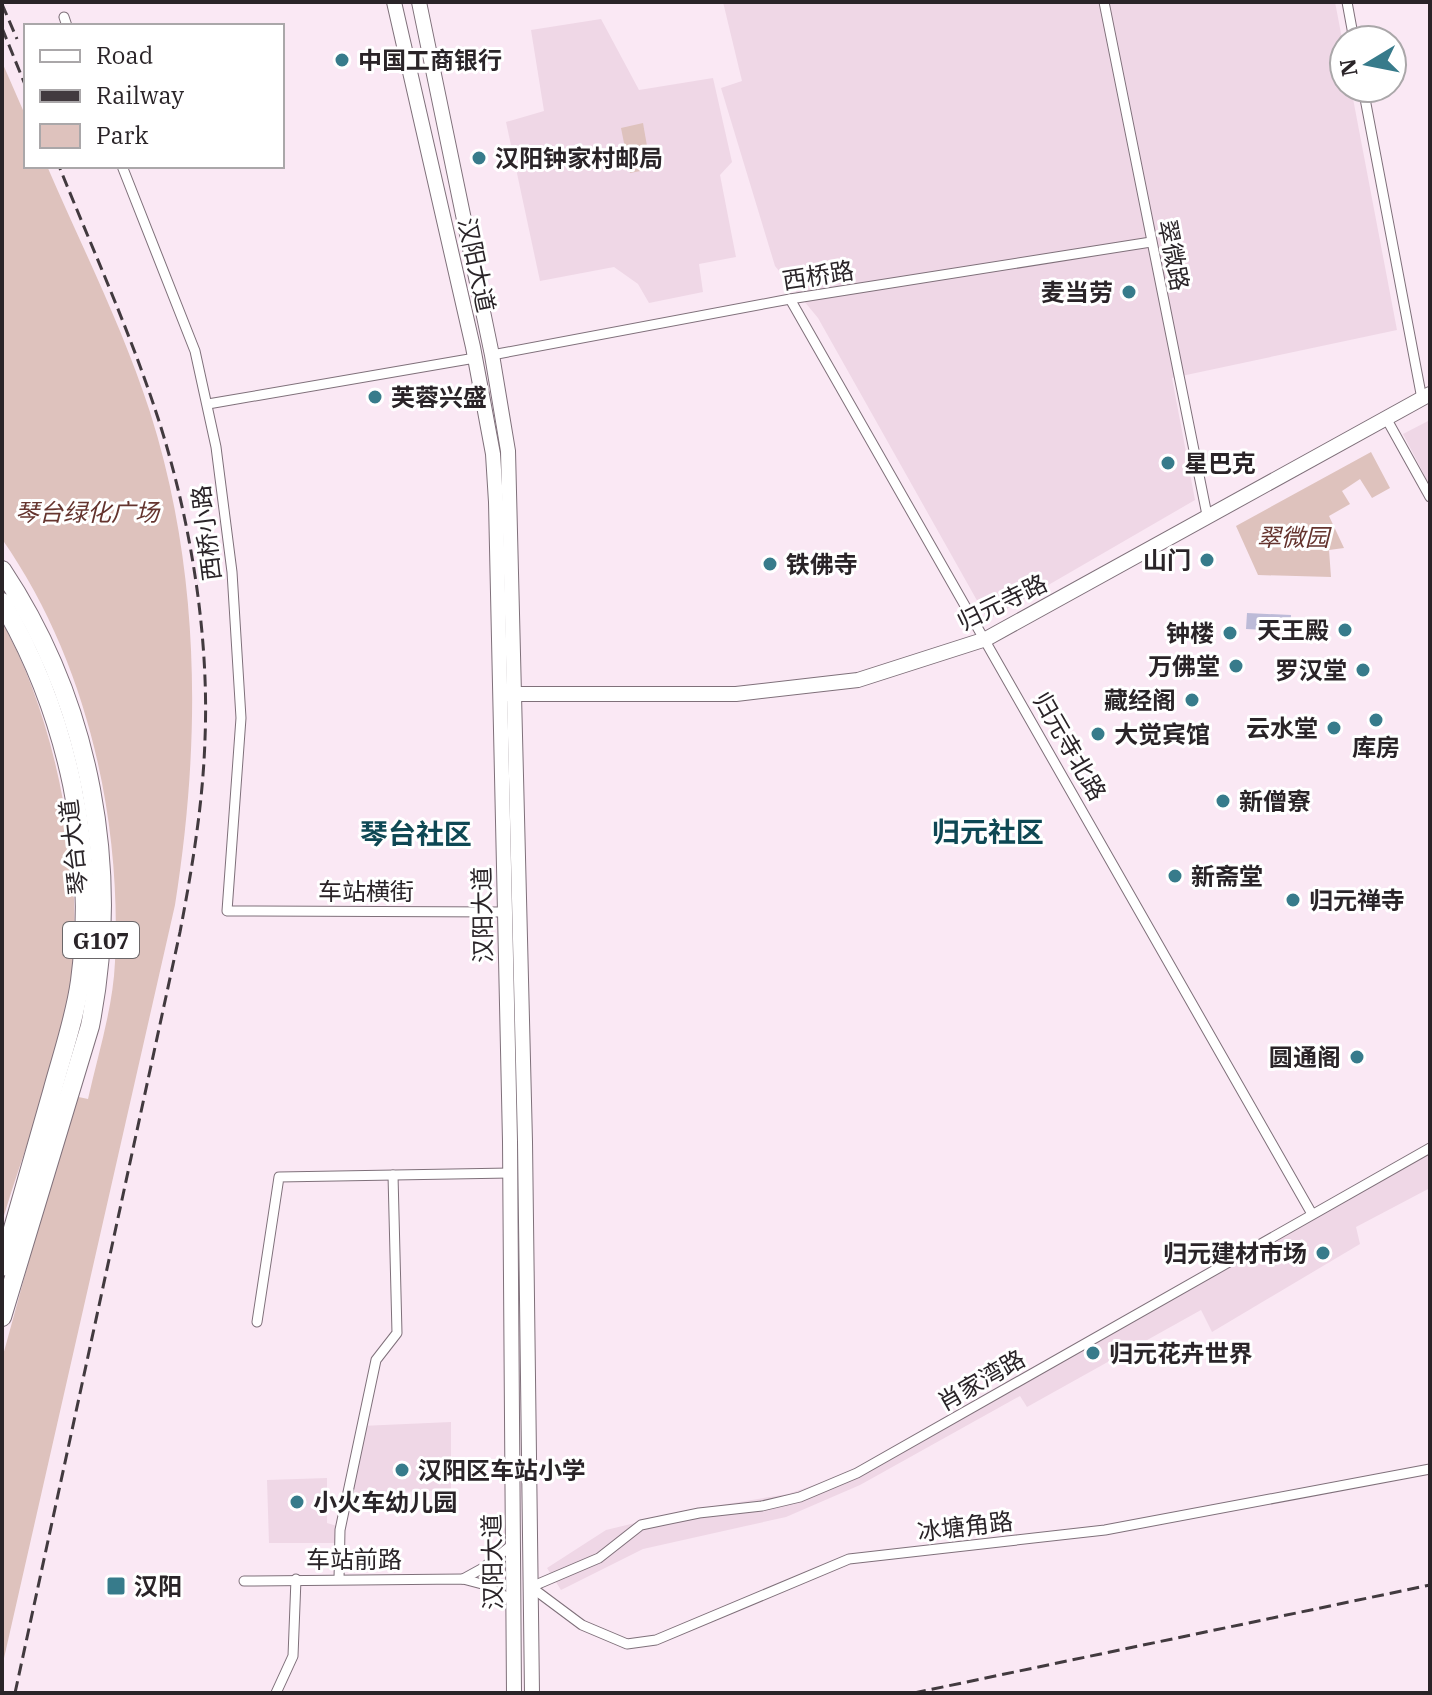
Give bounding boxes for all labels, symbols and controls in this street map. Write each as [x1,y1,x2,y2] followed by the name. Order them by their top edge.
[24,24,284,168] legend
[1328,24,1408,104] north arrow
[96,39,153,71] text: Road
[358,44,502,76] place label: 中国工商银行
[333,51,351,69] marker: 中国工商银行
[1332,56,1364,79] text: N
[96,79,184,111] text: Railway
[96,119,148,151] text: Park
[495,142,663,174] place label: 汉阳钟家村邮局
[470,149,488,167] marker: 汉阳钟家村邮局
[451,215,503,315] street label: 汉阳大道
[1151,217,1197,293] street label: 翠微路
[780,254,856,296] street label: 西桥路
[1041,276,1113,308] place label: 麦当劳
[1120,283,1138,301] marker: 麦当劳
[391,381,487,413] place label: 芙蓉兴盛
[366,388,384,406] marker: 芙蓉兴盛
[1184,447,1256,479] place label: 星巴克
[1159,454,1177,472] marker: 星巴克
[184,483,228,583] street label: 西桥小路
[15,496,161,528] park label: 琴台绿化广场
[1257,521,1332,553] park label: 翠微园
[1143,544,1191,576] place label: 山门
[786,548,858,580] place label: 铁佛寺
[1198,551,1216,569] marker: 山门
[761,555,779,573] marker: 铁佛寺
[952,567,1052,637] street label: 归元寺路
[1257,614,1329,646] place label: 天王殿
[1166,617,1214,649] place label: 钟楼
[1336,621,1354,639] marker: 天王殿
[1221,624,1239,642] marker: 钟楼
[1148,650,1220,682] place label: 万佛堂
[1275,654,1347,686] place label: 罗汉堂
[1227,657,1245,675] marker: 万佛堂
[1354,661,1372,679] marker: 罗汉堂
[1104,684,1176,716] place label: 藏经阁
[1026,686,1114,806] street label: 归元寺北路
[1183,691,1201,709] marker: 藏经阁
[1367,711,1385,729] marker: 库房
[1246,712,1318,744] place label: 云水堂
[1114,718,1210,750] place label: 大觉宾馆
[1325,719,1343,737] marker: 云水堂
[1089,725,1107,743] marker: 大觉宾馆
[1352,731,1400,763] place label: 库房
[1239,785,1311,817] place label: 新僧寮
[1214,792,1232,810] marker: 新僧寮
[52,798,94,896] street label: 琴台大道
[932,813,1044,850] district label: 归元社区
[360,815,472,852] district label: 琴台社区
[1191,860,1263,892] place label: 新斋堂
[465,867,499,963] street label: 汉阳大道
[1166,867,1184,885] marker: 新斋堂
[318,875,414,907] street label: 车站横街
[1309,884,1405,916] place label: 归元禅寺
[1284,891,1302,909] marker: 归元禅寺
[63,922,139,958] road number: G107
[1269,1041,1341,1073] place label: 圆通阁
[1348,1048,1366,1066] marker: 圆通阁
[1163,1237,1307,1269] place label: 归元建材市场
[1314,1244,1332,1262] marker: 归元建材市场
[1109,1337,1253,1369] place label: 归元花卉世界
[931,1342,1031,1418] street label: 肖家湾路
[1084,1344,1102,1362] marker: 归元花卉世界
[418,1454,586,1486] place label: 汉阳区车站小学
[393,1461,411,1479] marker: 汉阳区车站小学
[313,1486,457,1518] place label: 小火车幼儿园
[288,1493,306,1511] marker: 小火车幼儿园
[915,1504,1015,1548] street label: 冰塘角路
[475,1514,509,1610] street label: 汉阳大道
[306,1543,402,1575] street label: 车站前路
[134,1570,182,1602] place label: 汉阳
[105,1575,127,1597] marker: 汉阳

